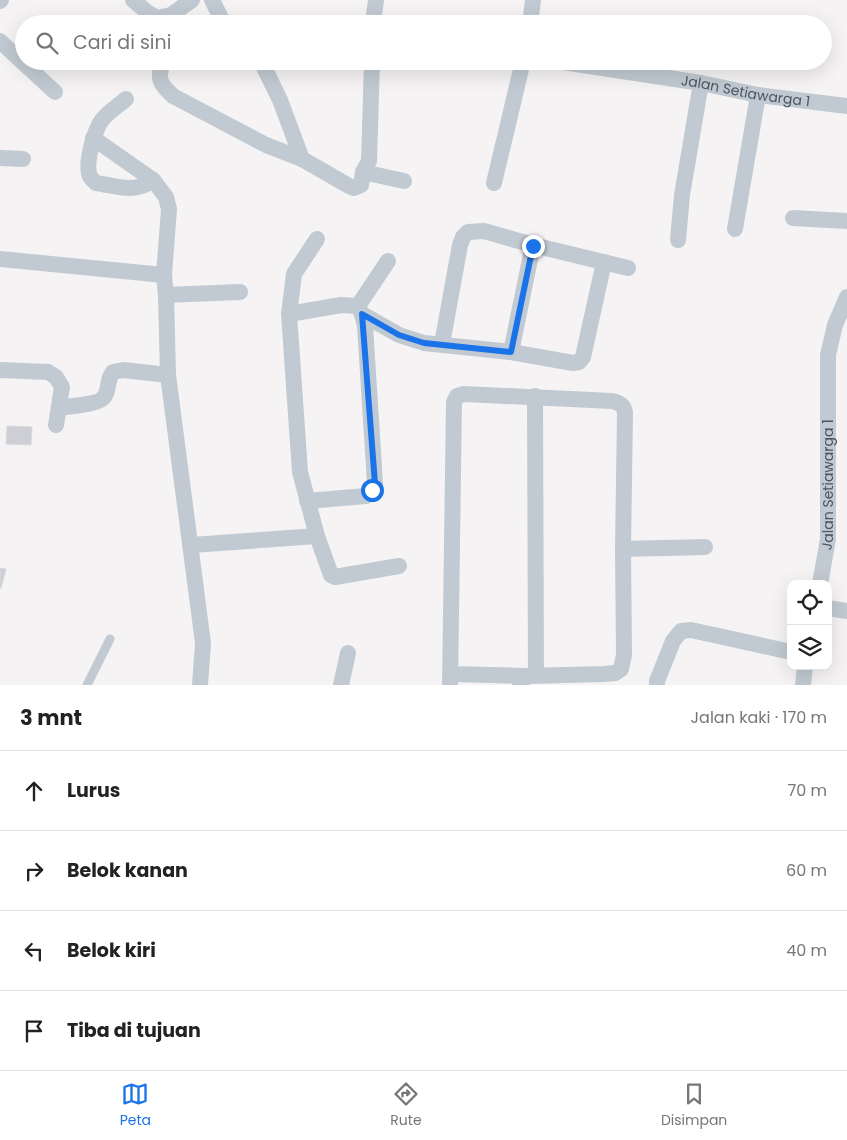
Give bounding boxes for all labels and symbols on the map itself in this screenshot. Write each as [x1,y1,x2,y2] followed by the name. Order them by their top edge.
[680,70,811,111] street label: Jalan Setiawarga 1
[522,235,545,258] route end
[816,419,838,552] street label: Jalan Setiawarga 1
[361,479,384,502] route start

